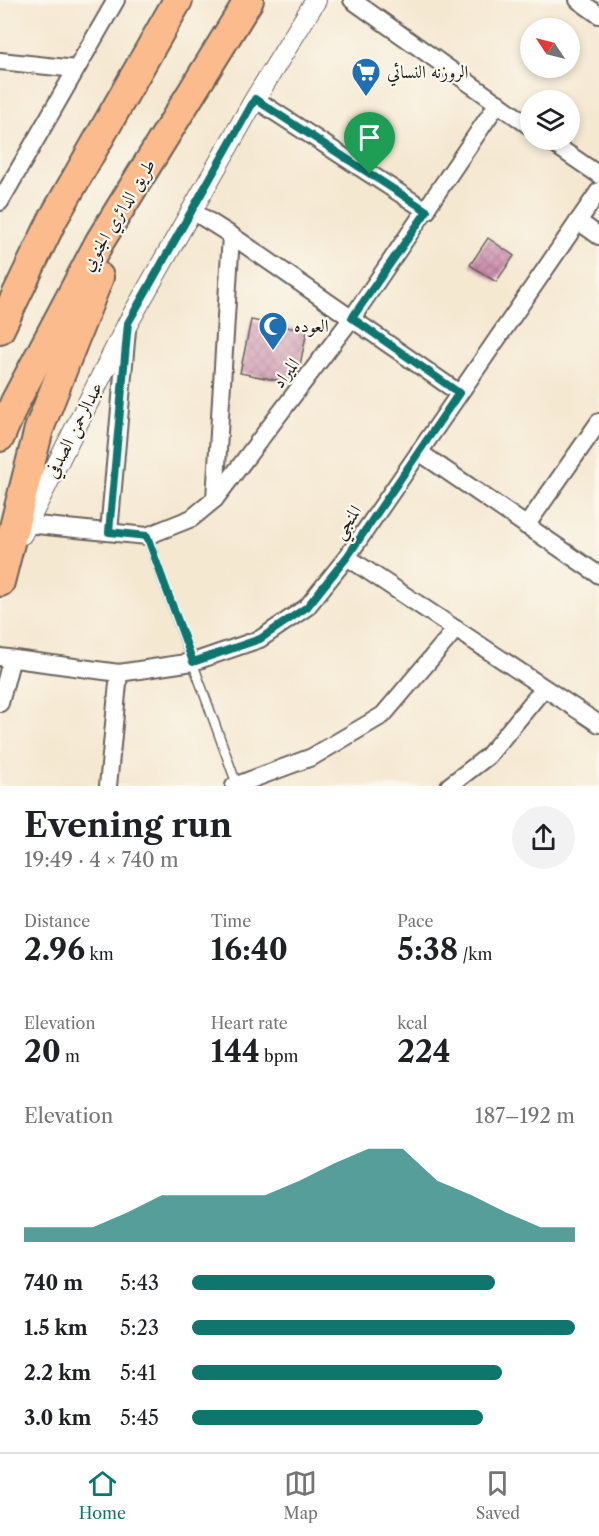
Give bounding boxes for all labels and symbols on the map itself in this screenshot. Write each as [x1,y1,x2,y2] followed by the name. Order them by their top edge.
[520,18,580,78] north arrow
[350,56,382,98] supermarket icon: الروزنه النسائي
[387,61,469,87] place label: الروزنه النسائي
[344,112,395,174] pin
[76,155,163,277] street label: طريق الدائري الجنوبي
[257,310,289,352] mosque icon: العوده
[294,315,329,337] place label: العوده
[268,353,305,392] street label: الميراد
[40,378,111,484] street label: عبدالرحمن الصدفي
[328,501,371,547] street label: المنجي

